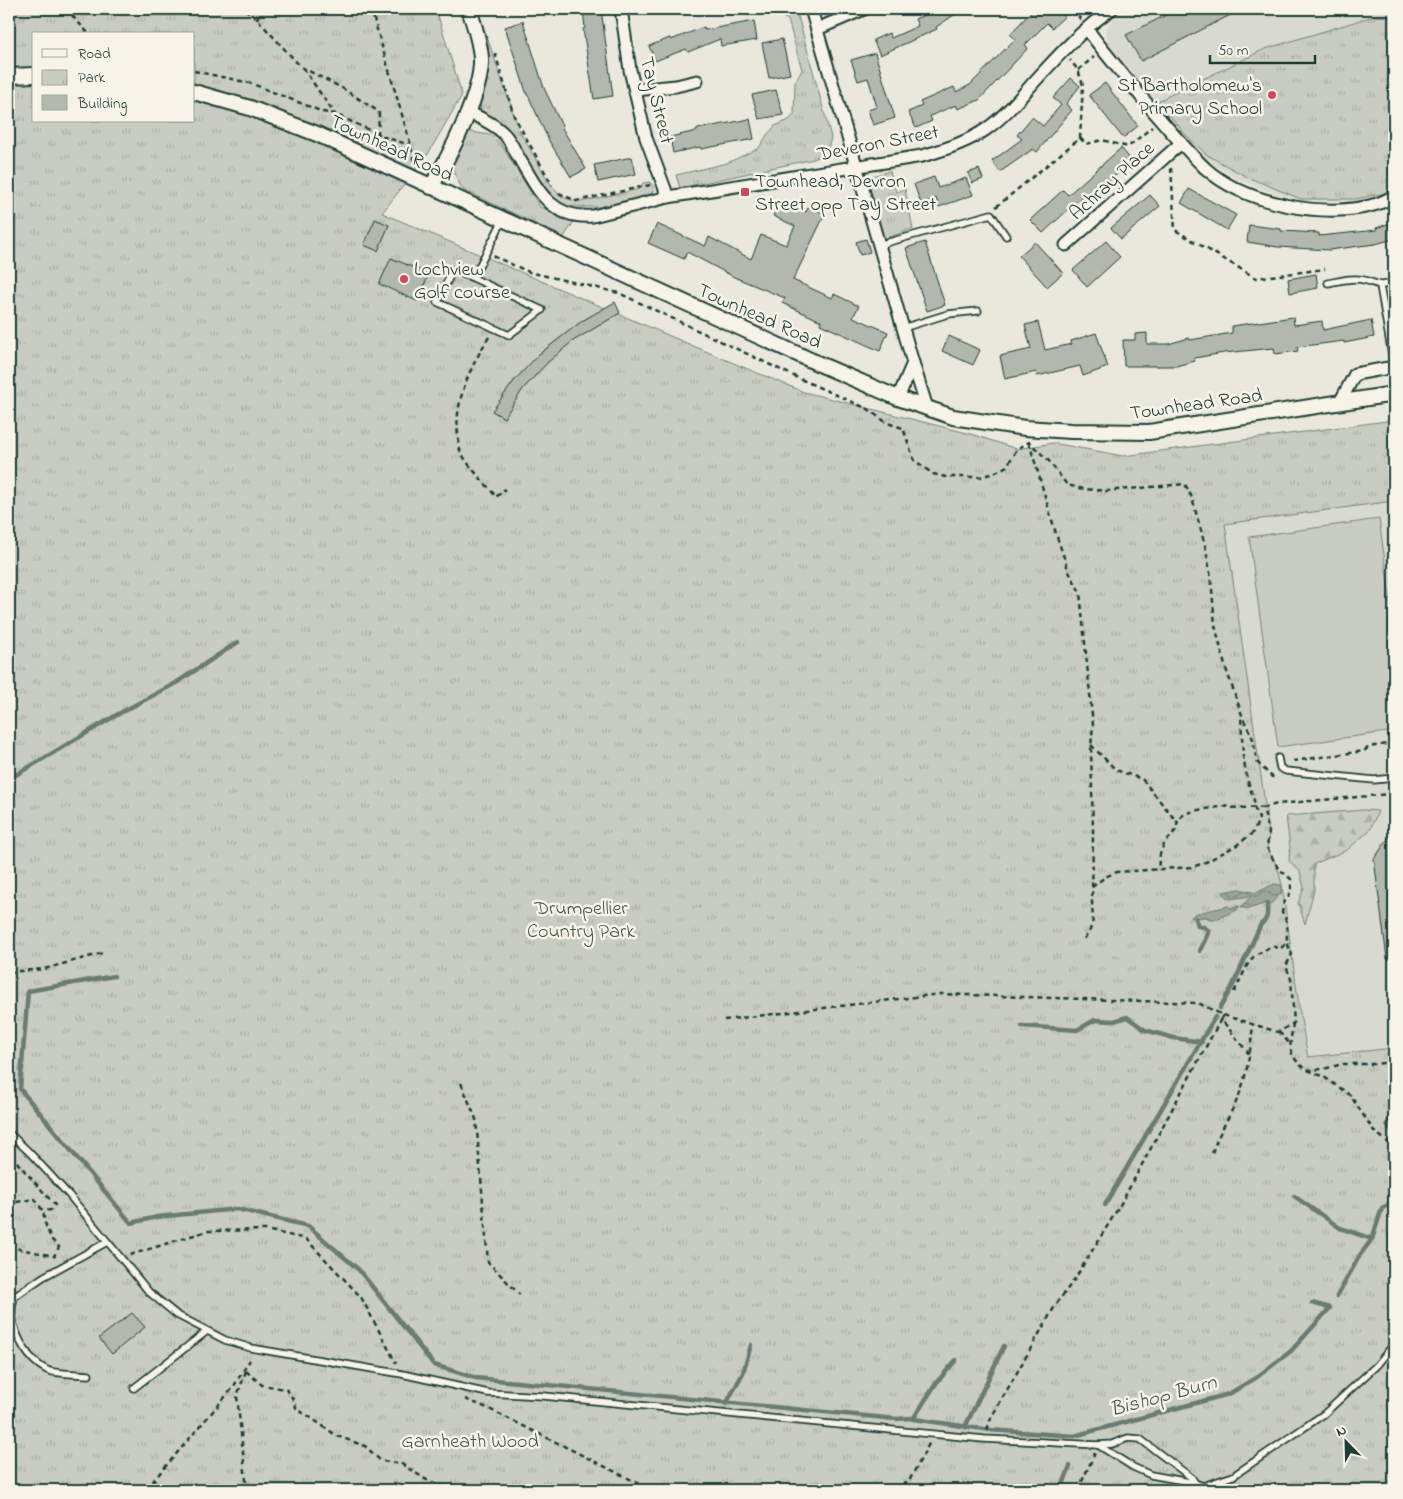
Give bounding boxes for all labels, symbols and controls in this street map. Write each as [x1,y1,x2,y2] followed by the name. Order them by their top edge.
[32,32,195,122] legend
[1210,32,1316,64] scale bar
[1218,40,1249,62] text: 50 m
[78,43,111,65] text: Road
[631,54,680,147] street label: Tay Street
[78,67,106,89] text: Park
[1117,72,1262,124] place label: St Bartholomew's Primary School
[1266,89,1278,101] marker: St Bartholomew's Primary School
[77,93,127,116] text: Building
[325,108,457,191] street label: Townhead Road
[814,118,942,171] street label: Deveron Street
[1064,136,1162,228] street label: Achray Place
[755,168,937,220] place label: Townhead, Devron Street opp Tay Street
[739,186,751,198] marker: Townhead, Devron Street opp Tay Street
[414,256,510,308] place label: Lochview Golf course
[398,273,410,285] marker: Lochview Golf course
[692,277,826,358] street label: Townhead Road
[1128,382,1264,429] street label: Townhead Road
[527,895,635,947] park label: Drumpellier Country Park
[1107,1368,1221,1426] water label: Bishop Burn
[1320,1416,1370,1466] north arrow
[1333,1420,1350,1443] text: N
[401,1428,539,1457] park label: Garnheath Wood

